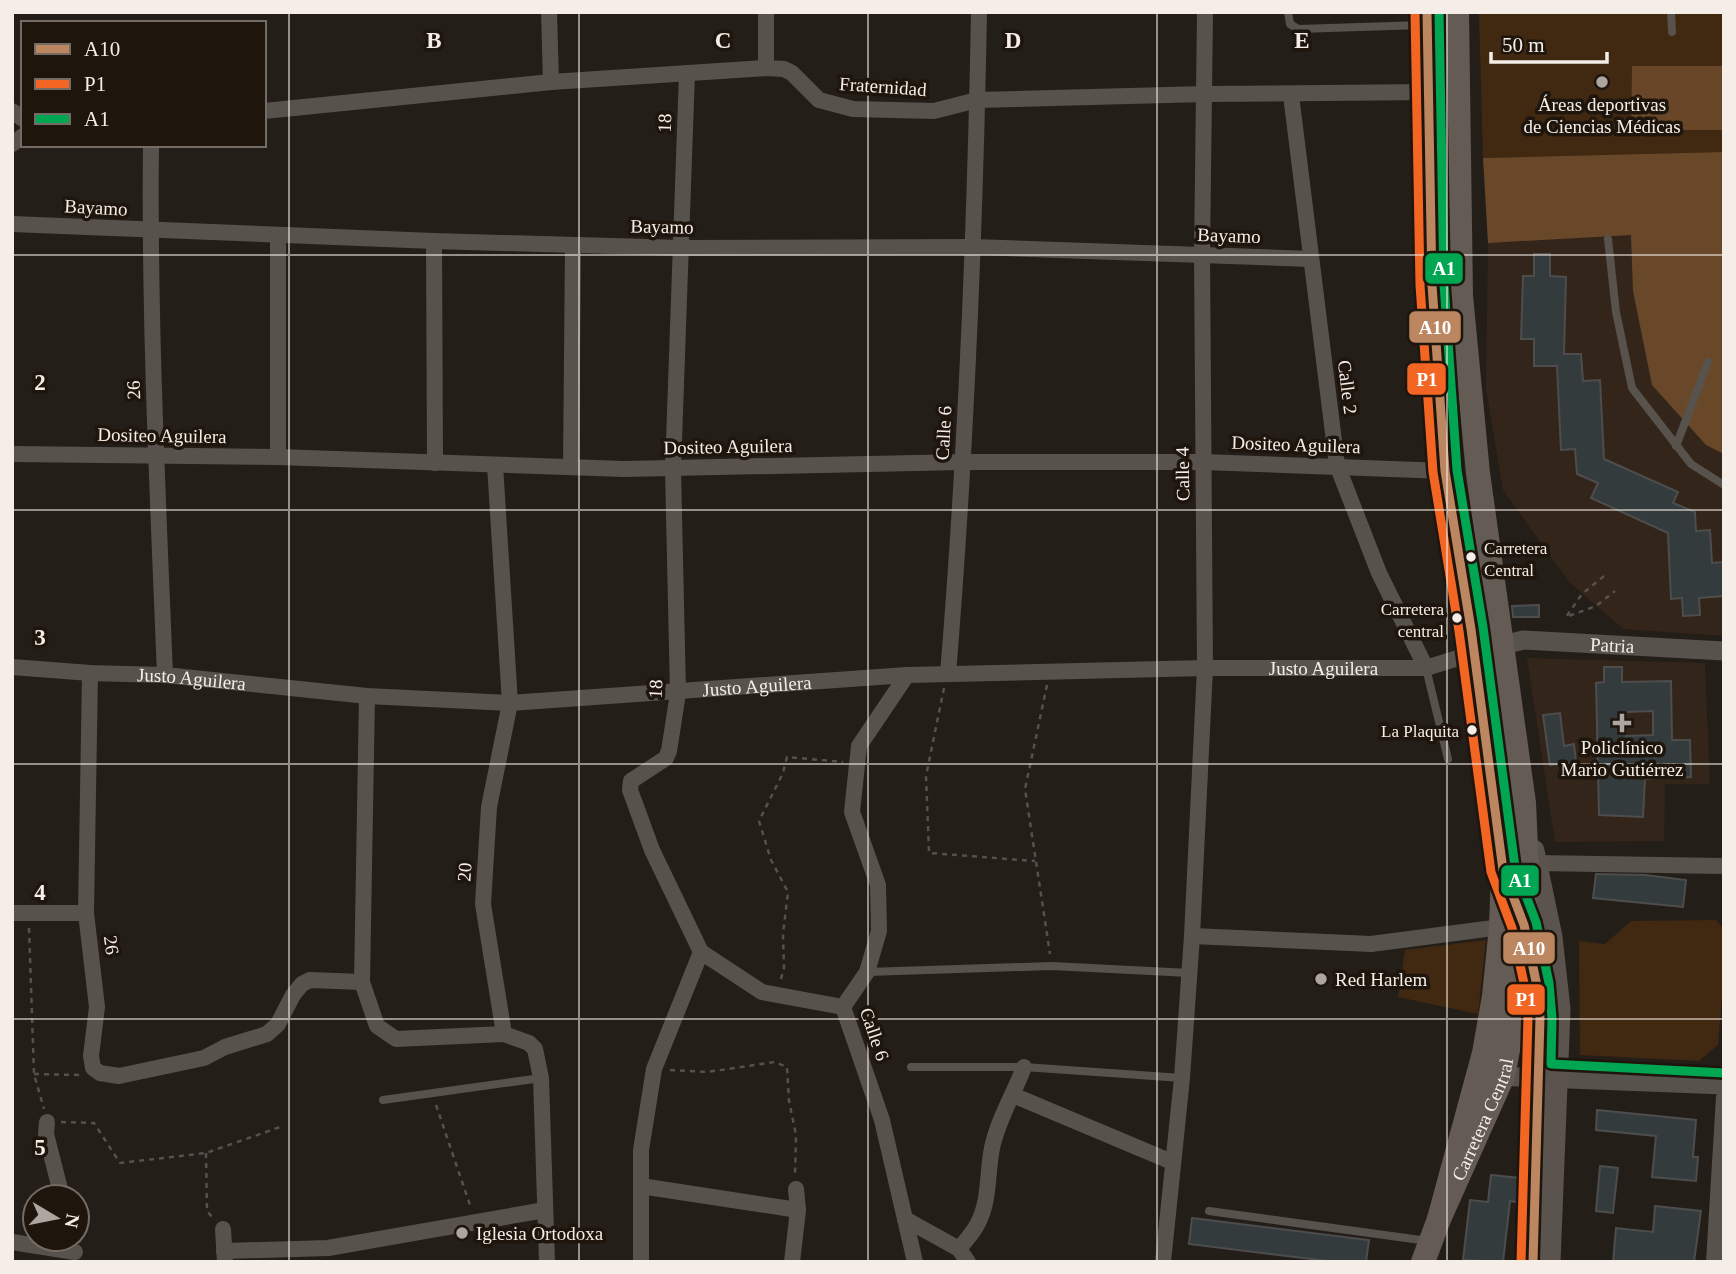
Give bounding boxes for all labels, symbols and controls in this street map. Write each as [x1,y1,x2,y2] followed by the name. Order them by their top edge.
[21,21,266,147] legend
[1491,21,1606,65] scale bar
[426,28,442,53] text: B
[715,28,731,53] text: C
[1005,28,1021,53] text: D
[1294,28,1310,53] text: E
[1502,33,1545,57] text: 50 m
[84,37,120,61] text: A10
[84,72,106,96] text: P1
[839,73,928,100] street label: Fraternidad
[1594,74,1610,90] marker: Áreas deportivas de Ciencias Médicas
[1523,94,1681,137] place label: Áreas deportivas de Ciencias Médicas
[84,107,110,131] text: A1
[654,113,675,133] street label: 18
[64,195,128,220] street label: Bayamo
[630,215,694,238] street label: Bayamo
[1197,224,1261,247] street label: Bayamo
[1424,252,1464,285] line badge: A1
[1432,258,1456,279] text: A1
[1408,310,1462,344] line badge: A10
[1419,317,1451,338] text: A10
[1334,359,1361,415] street label: Calle 2
[1406,362,1447,396] line badge: P1
[1416,369,1438,390] text: P1
[34,370,46,395] text: 2
[123,380,144,400] street label: 26
[932,405,955,461] street label: Calle 6
[97,424,227,447] street label: Dositeo Aguilera
[1231,432,1362,457] street label: Dositeo Aguilera
[663,435,793,458] street label: Dositeo Aguilera
[1172,446,1193,501] street label: Calle 4
[1484,539,1548,580] place label: Carretera Central
[1464,550,1478,564] marker: Carretera Central
[1381,600,1444,641] place label: Carretera central
[1450,611,1464,625] marker: Carretera central
[34,625,46,650] text: 3
[1589,634,1635,657] street label: Patria
[1269,658,1379,679] street label: Justo Aguilera
[137,664,248,694] street label: Justo Aguilera
[702,672,813,700] street label: Justo Aguilera
[645,679,666,699] street label: 18
[1612,713,1632,733] marker: Policlínico Mario Gutiérrez
[1381,722,1459,741] place label: La Plaquita
[1465,723,1479,737] marker: La Plaquita
[1561,737,1683,780] place label: Policlínico Mario Gutiérrez
[453,862,476,882] street label: 20
[1500,864,1540,897] line badge: A1
[1508,870,1532,891] text: A1
[34,880,46,905] text: 4
[1502,931,1556,965] line badge: A10
[100,934,123,956] street label: 26
[1513,938,1545,959] text: A10
[1335,969,1428,990] place label: Red Harlem
[1313,971,1329,987] marker: Red Harlem
[1506,983,1546,1016] line badge: P1
[1515,989,1537,1010] text: P1
[856,1005,893,1063] street label: Calle 6
[1448,1056,1517,1184] street label: Carretera Central
[34,1135,46,1160] text: 5
[21,1183,91,1253] north arrow
[61,1212,84,1230] text: N
[476,1223,604,1244] place label: Iglesia Ortodoxa
[454,1225,470,1241] marker: Iglesia Ortodoxa

